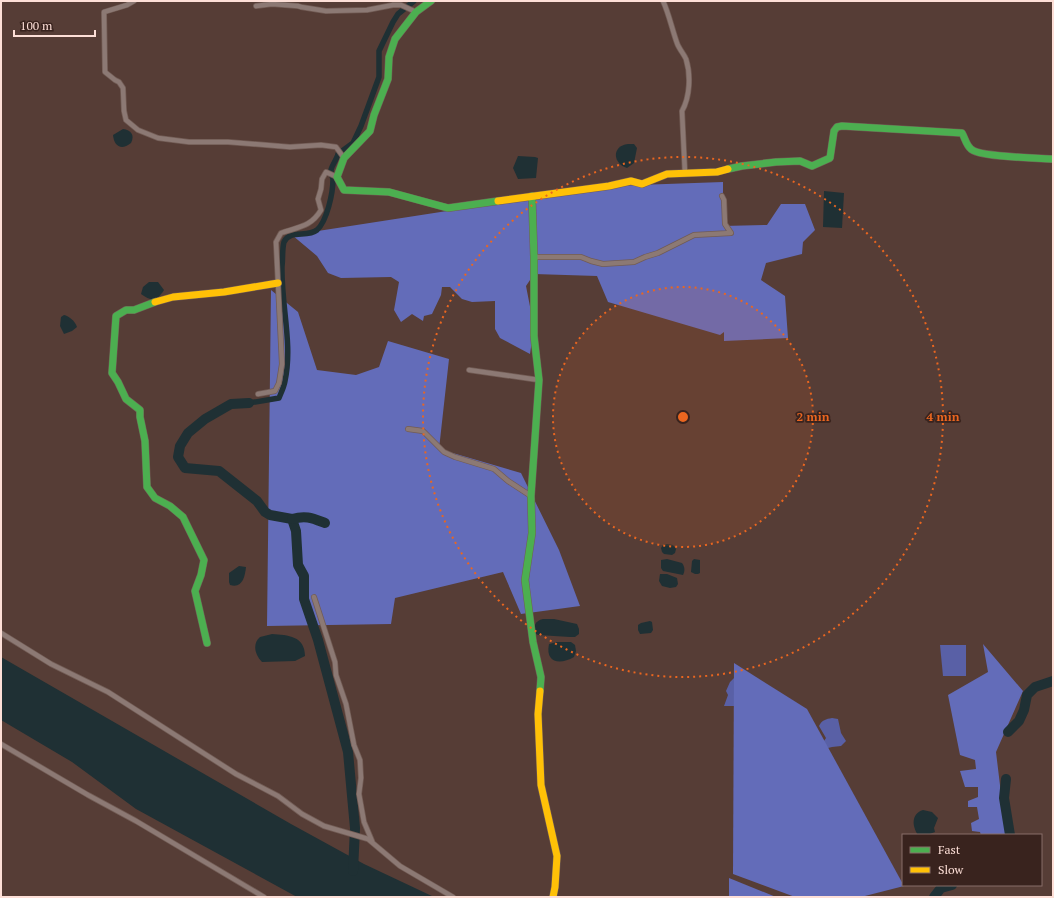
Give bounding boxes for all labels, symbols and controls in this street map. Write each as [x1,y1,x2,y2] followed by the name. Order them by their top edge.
[14,12,95,38] scale bar
[20,18,53,33] text: 100 m
[797,409,830,424] text: 2 min
[927,409,960,424] text: 4 min
[676,410,690,424] centre of rings
[902,834,1042,886] legend
[938,842,961,857] text: Fast
[938,862,964,877] text: Slow

